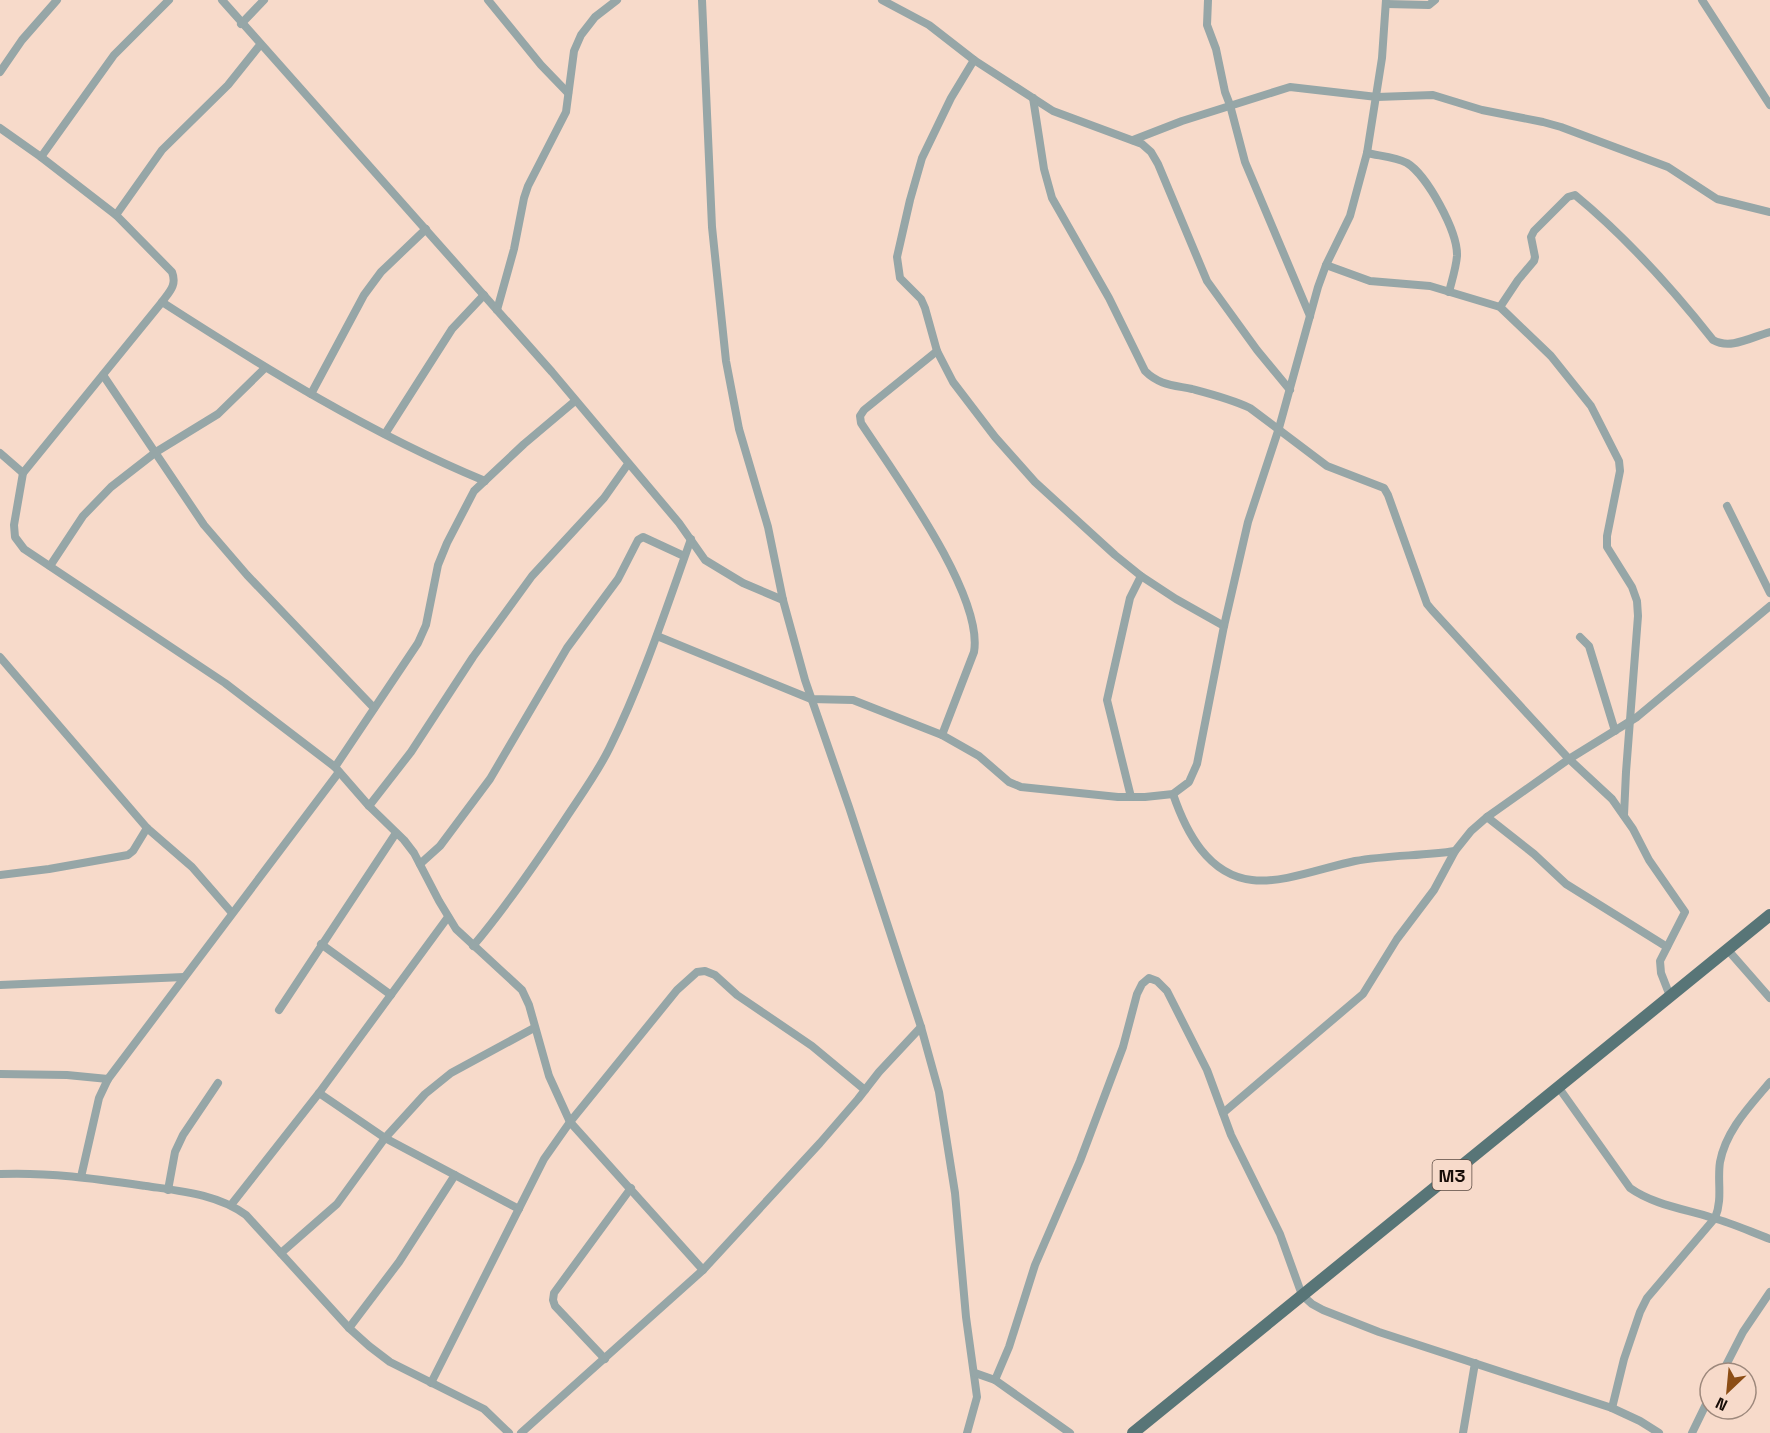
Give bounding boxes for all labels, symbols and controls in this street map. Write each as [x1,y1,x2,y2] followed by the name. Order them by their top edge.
[1432,1160,1472,1190] road number: M3
[1698,1361,1758,1421] north arrow
[1712,1392,1731,1416] text: N

